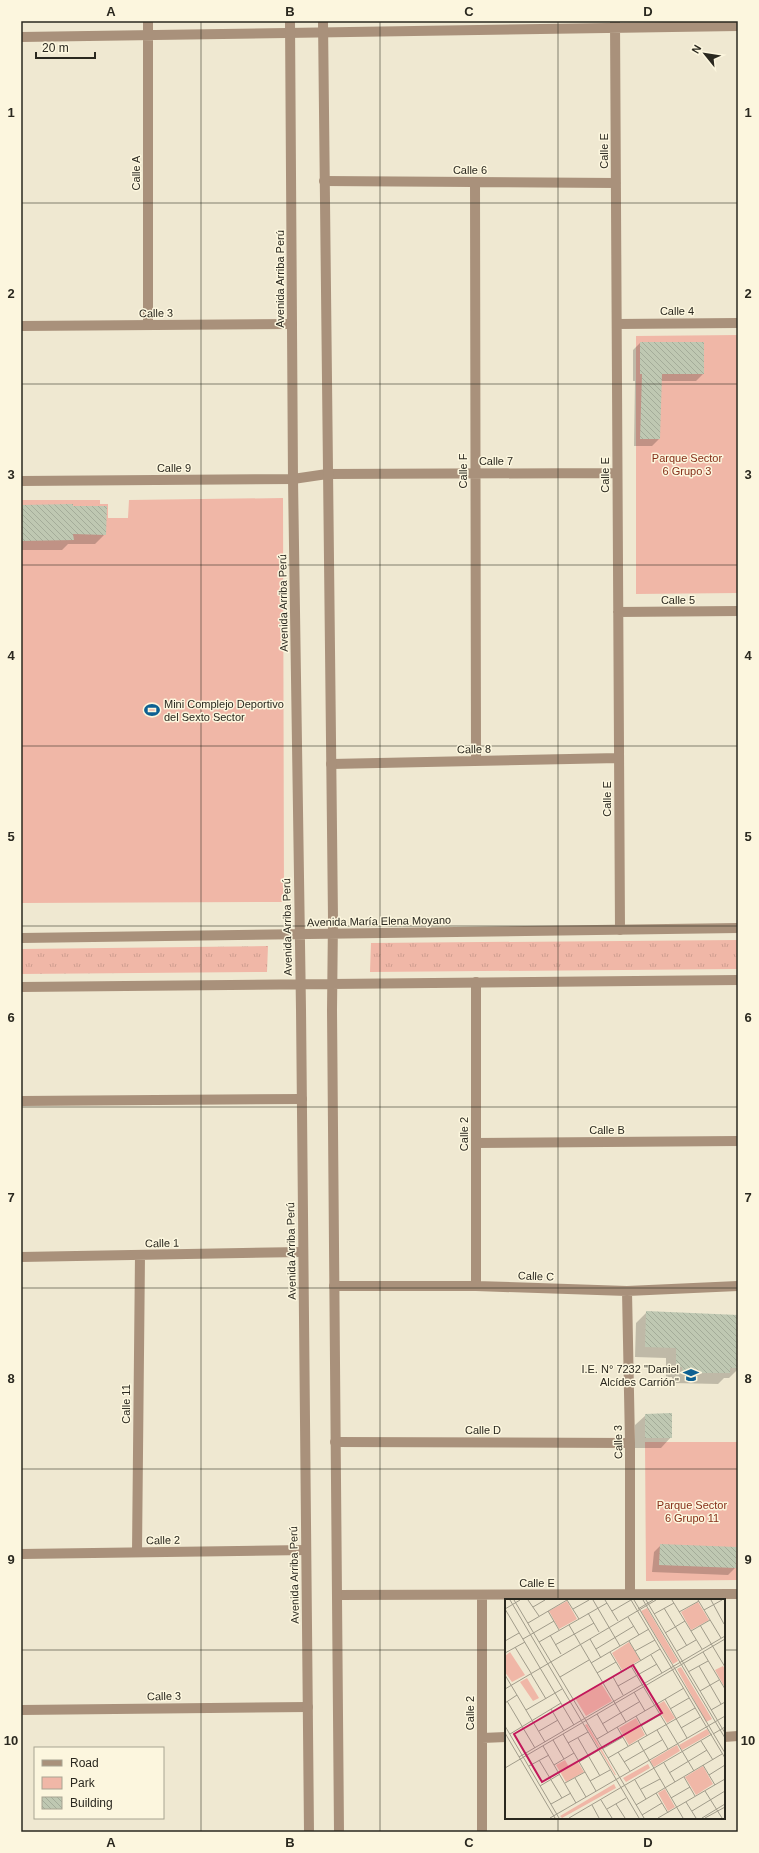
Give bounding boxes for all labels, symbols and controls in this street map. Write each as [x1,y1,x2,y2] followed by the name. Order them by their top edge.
[106,4,116,19] text: A
[285,4,295,19] text: B
[464,4,474,19] text: C
[643,4,653,19] text: D
[36,34,95,60] scale bar
[685,34,725,74] north arrow
[42,41,69,55] text: 20 m
[689,43,704,55] text: N
[7,105,15,120] text: 1
[744,105,752,120] text: 1
[598,133,610,169] street label: Calle E
[130,155,142,190] street label: Calle A
[453,164,487,176] street label: Calle 6
[274,230,286,328] street label: Avenida Arriba Perú
[7,286,15,301] text: 2
[744,286,752,301] text: 2
[660,305,694,317] street label: Calle 4
[139,307,173,319] street label: Calle 3
[652,452,722,477] park label: Parque Sector 6 Grupo 3
[457,453,469,488] street label: Calle F
[479,455,513,467] street label: Calle 7
[599,457,611,493] street label: Calle E
[157,462,191,474] street label: Calle 9
[7,467,15,482] text: 3
[744,467,752,482] text: 3
[276,554,290,652] street label: Avenida Arriba Perú
[661,594,695,606] street label: Calle 5
[7,648,15,663] text: 4
[744,648,752,663] text: 4
[164,698,284,723] place label: Mini Complejo Deportivo del Sexto Sector
[143,701,161,719] sports icon: Mini Complejo Deportivo del Sexto Sector
[457,743,491,755] street label: Calle 8
[601,781,613,817] street label: Calle E
[7,829,15,844] text: 5
[744,829,752,844] text: 5
[280,878,294,976] street label: Avenida Arriba Perú
[307,914,451,928] street label: Avenida María Elena Moyano
[7,1010,15,1025] text: 6
[744,1010,752,1025] text: 6
[458,1117,470,1151] street label: Calle 2
[589,1124,625,1136] street label: Calle B
[7,1190,15,1205] text: 7
[744,1190,752,1205] text: 7
[284,1202,298,1300] street label: Avenida Arriba Perú
[145,1237,179,1249] street label: Calle 1
[518,1269,554,1283] street label: Calle C
[581,1363,679,1388] place label: I.E. N° 7232 "Daniel Alcídes Carrión"
[682,1366,700,1384] school or university icon: I.E. N° 7232 "Daniel Alcídes Carrión"
[7,1371,15,1386] text: 8
[744,1371,752,1386] text: 8
[120,1384,132,1424] street label: Calle 11
[465,1424,501,1436] street label: Calle D
[612,1425,624,1459] street label: Calle 3
[657,1499,727,1524] park label: Parque Sector 6 Grupo 11
[287,1526,301,1624] street label: Avenida Arriba Perú
[146,1534,180,1546] street label: Calle 2
[7,1552,15,1567] text: 9
[744,1552,752,1567] text: 9
[519,1577,555,1589] street label: Calle E
[505,1599,725,1819] inset map
[147,1690,181,1702] street label: Calle 3
[464,1696,476,1730] street label: Calle 2
[4,1733,18,1748] text: 10
[741,1733,755,1748] text: 10
[34,1747,164,1819] legend
[70,1756,99,1770] text: Road
[70,1776,96,1790] text: Park
[70,1796,113,1810] text: Building
[106,1835,116,1850] text: A
[285,1835,295,1850] text: B
[464,1835,474,1850] text: C
[643,1835,653,1850] text: D

